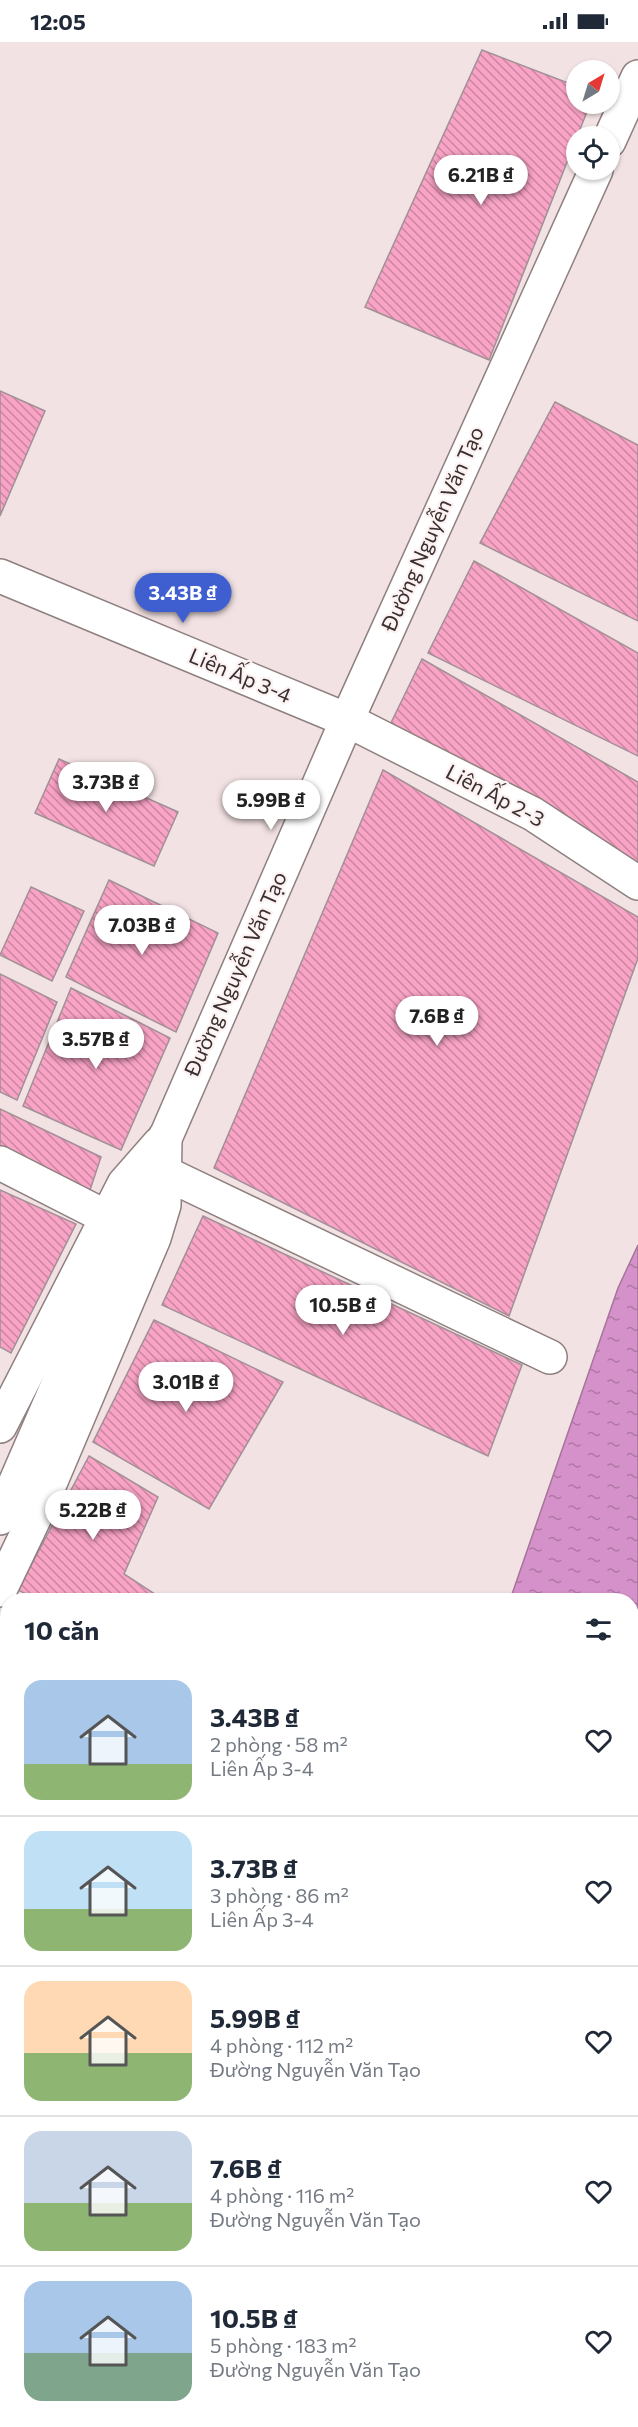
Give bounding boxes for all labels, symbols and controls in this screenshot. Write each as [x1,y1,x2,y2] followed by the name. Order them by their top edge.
[30,8,86,35] text: 12:05
[566,60,620,114] north arrow
[566,60,620,180] map controls
[566,126,620,180] button: locate
[426,155,536,206] pin: 6.21B ₫
[448,162,514,186] text: 6.21B ₫
[374,422,488,636] street label: Đường Nguyễn Văn Tạo
[128,573,238,624] pin: 3.43B ₫
[149,580,217,604] text: 3.43B ₫
[186,639,297,708] street label: Liên Ấp 3-4
[442,756,551,831] street label: Liên Ấp 2-3
[51,762,161,813] pin: 3.73B ₫
[72,769,140,793] text: 3.73B ₫
[216,780,326,831] pin: 5.99B ₫
[236,787,306,811] text: 5.99B ₫
[177,867,291,1081] street label: Đường Nguyễn Văn Tạo
[87,905,197,956] pin: 7.03B ₫
[108,912,176,936] text: 7.03B ₫
[388,996,486,1047] pin: 7.6B ₫
[409,1003,465,1027] text: 7.6B ₫
[41,1019,151,1070] pin: 3.57B ₫
[62,1026,130,1050] text: 3.57B ₫
[288,1285,398,1336] pin: 10.5B ₫
[309,1292,377,1316] text: 10.5B ₫
[131,1362,241,1413] pin: 3.01B ₫
[152,1369,220,1393] text: 3.01B ₫
[38,1490,148,1541] pin: 5.22B ₫
[59,1497,127,1521] text: 5.22B ₫
[582,1613,615,1646] icon: filters
[24,1614,99,1645] text: 10 căn
[210,1701,300,1732] text: 3.43B ₫
[72,1704,144,1776] icon: home
[582,1724,615,1757] icon: heart
[210,1732,348,1756] text: 2 phòng · 58 m²
[210,1756,314,1780] text: Liên Ấp 3-4
[210,1852,298,1883] text: 3.73B ₫
[72,1855,144,1927] icon: home
[582,1875,615,1908] icon: heart
[210,1883,349,1907] text: 3 phòng · 86 m²
[210,1907,314,1931] text: Liên Ấp 3-4
[210,2002,300,2033] text: 5.99B ₫
[72,2005,144,2077] icon: home
[582,2025,615,2058] icon: heart
[210,2033,353,2057] text: 4 phòng · 112 m²
[210,2057,421,2081] text: Đường Nguyễn Văn Tạo
[210,2152,282,2183] text: 7.6B ₫
[72,2155,144,2227] icon: home
[582,2175,615,2208] icon: heart
[210,2183,354,2207] text: 4 phòng · 116 m²
[210,2207,421,2231] text: Đường Nguyễn Văn Tạo
[210,2302,298,2333] text: 10.5B ₫
[72,2305,144,2377] icon: home
[582,2325,615,2358] icon: heart
[210,2333,357,2357] text: 5 phòng · 183 m²
[210,2357,421,2381] text: Đường Nguyễn Văn Tạo

